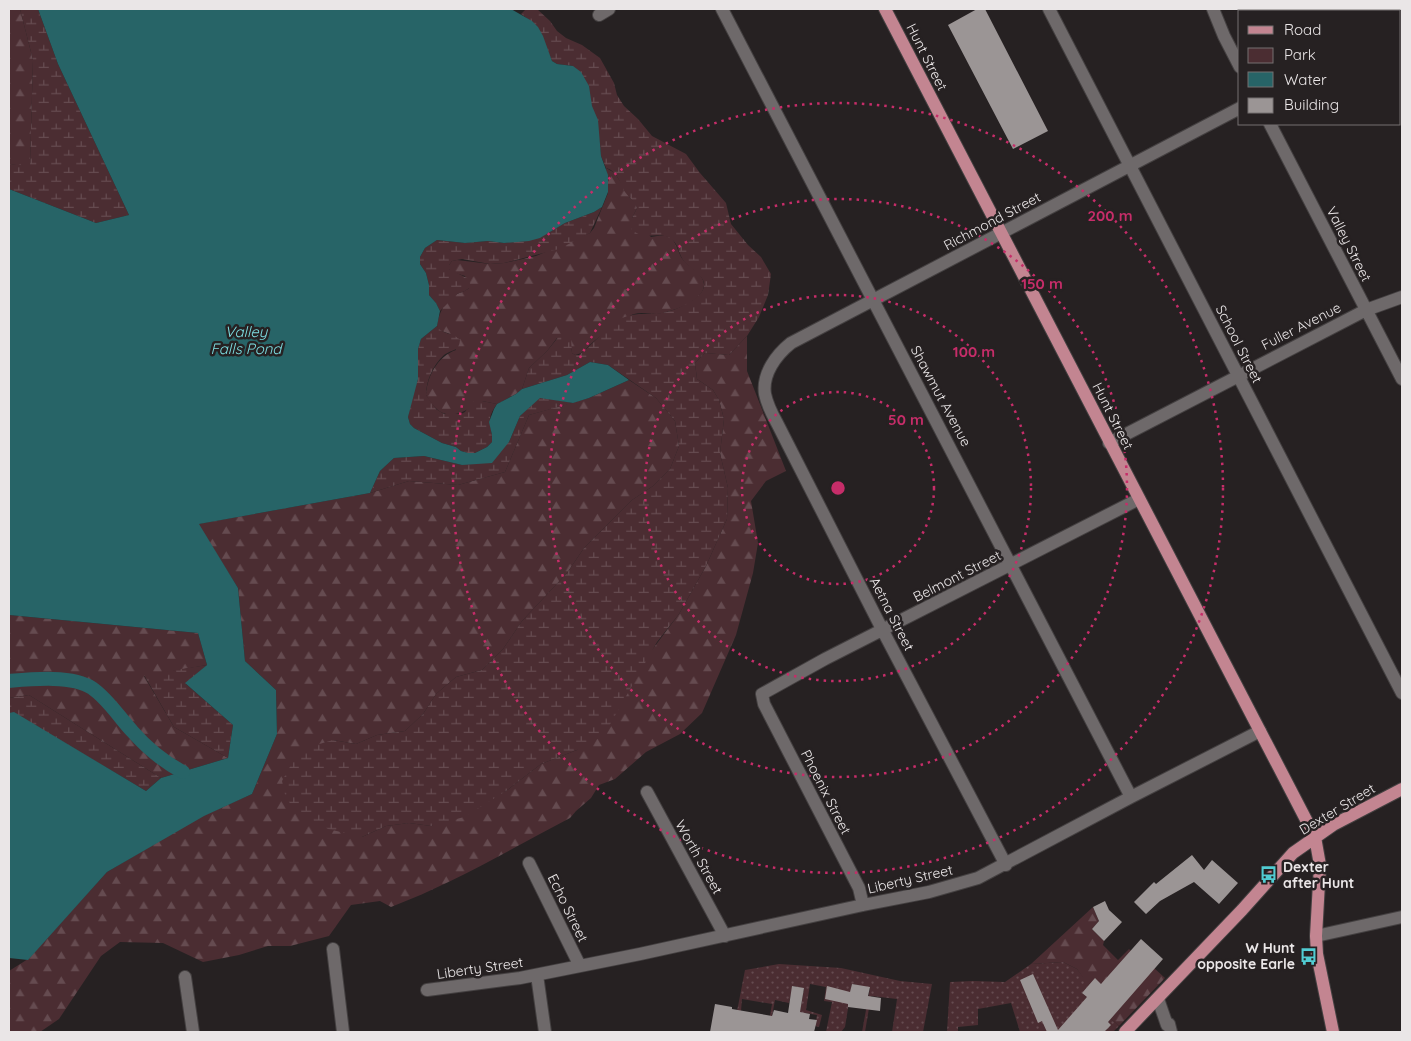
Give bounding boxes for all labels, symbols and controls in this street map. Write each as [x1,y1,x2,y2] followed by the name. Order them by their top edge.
[1238,10,1401,125] legend
[902,20,952,94] street label: Hunt Street
[1284,20,1321,39] text: Road
[1284,45,1316,64] text: Park
[1284,70,1327,89] text: Water
[1284,95,1339,114] text: Building
[940,188,1044,254] street label: Richmond Street
[1322,203,1376,285] street label: Valley Street
[1088,206,1133,225] text: 200 m
[1021,274,1063,293] text: 150 m
[1258,298,1344,354] street label: Fuller Avenue
[1212,302,1266,386] street label: School Street
[211,322,283,358] water label: Valley Falls Pond
[907,342,975,450] street label: Shawmut Avenue
[953,342,995,361] text: 100 m
[1088,379,1138,453] street label: Hunt Street
[888,410,924,429] text: 50 m
[829,479,847,497] centre of rings
[910,546,1004,606] street label: Belmont Street
[866,574,918,654] street label: Aetna Street
[797,747,855,838] street label: Phoenix Street
[1296,779,1378,839] street label: Dexter Street
[671,817,727,897] street label: Worth Street
[1283,858,1354,892] place label: Dexter after Hunt
[866,860,955,898] street label: Liberty Street
[1259,865,1279,885] bus stop icon: Dexter after Hunt
[544,871,592,945] street label: Echo Street
[1197,939,1295,973] place label: W Hunt opposite Earle
[1299,946,1319,966] bus stop icon: W Hunt opposite Earle
[436,953,525,983] street label: Liberty Street

